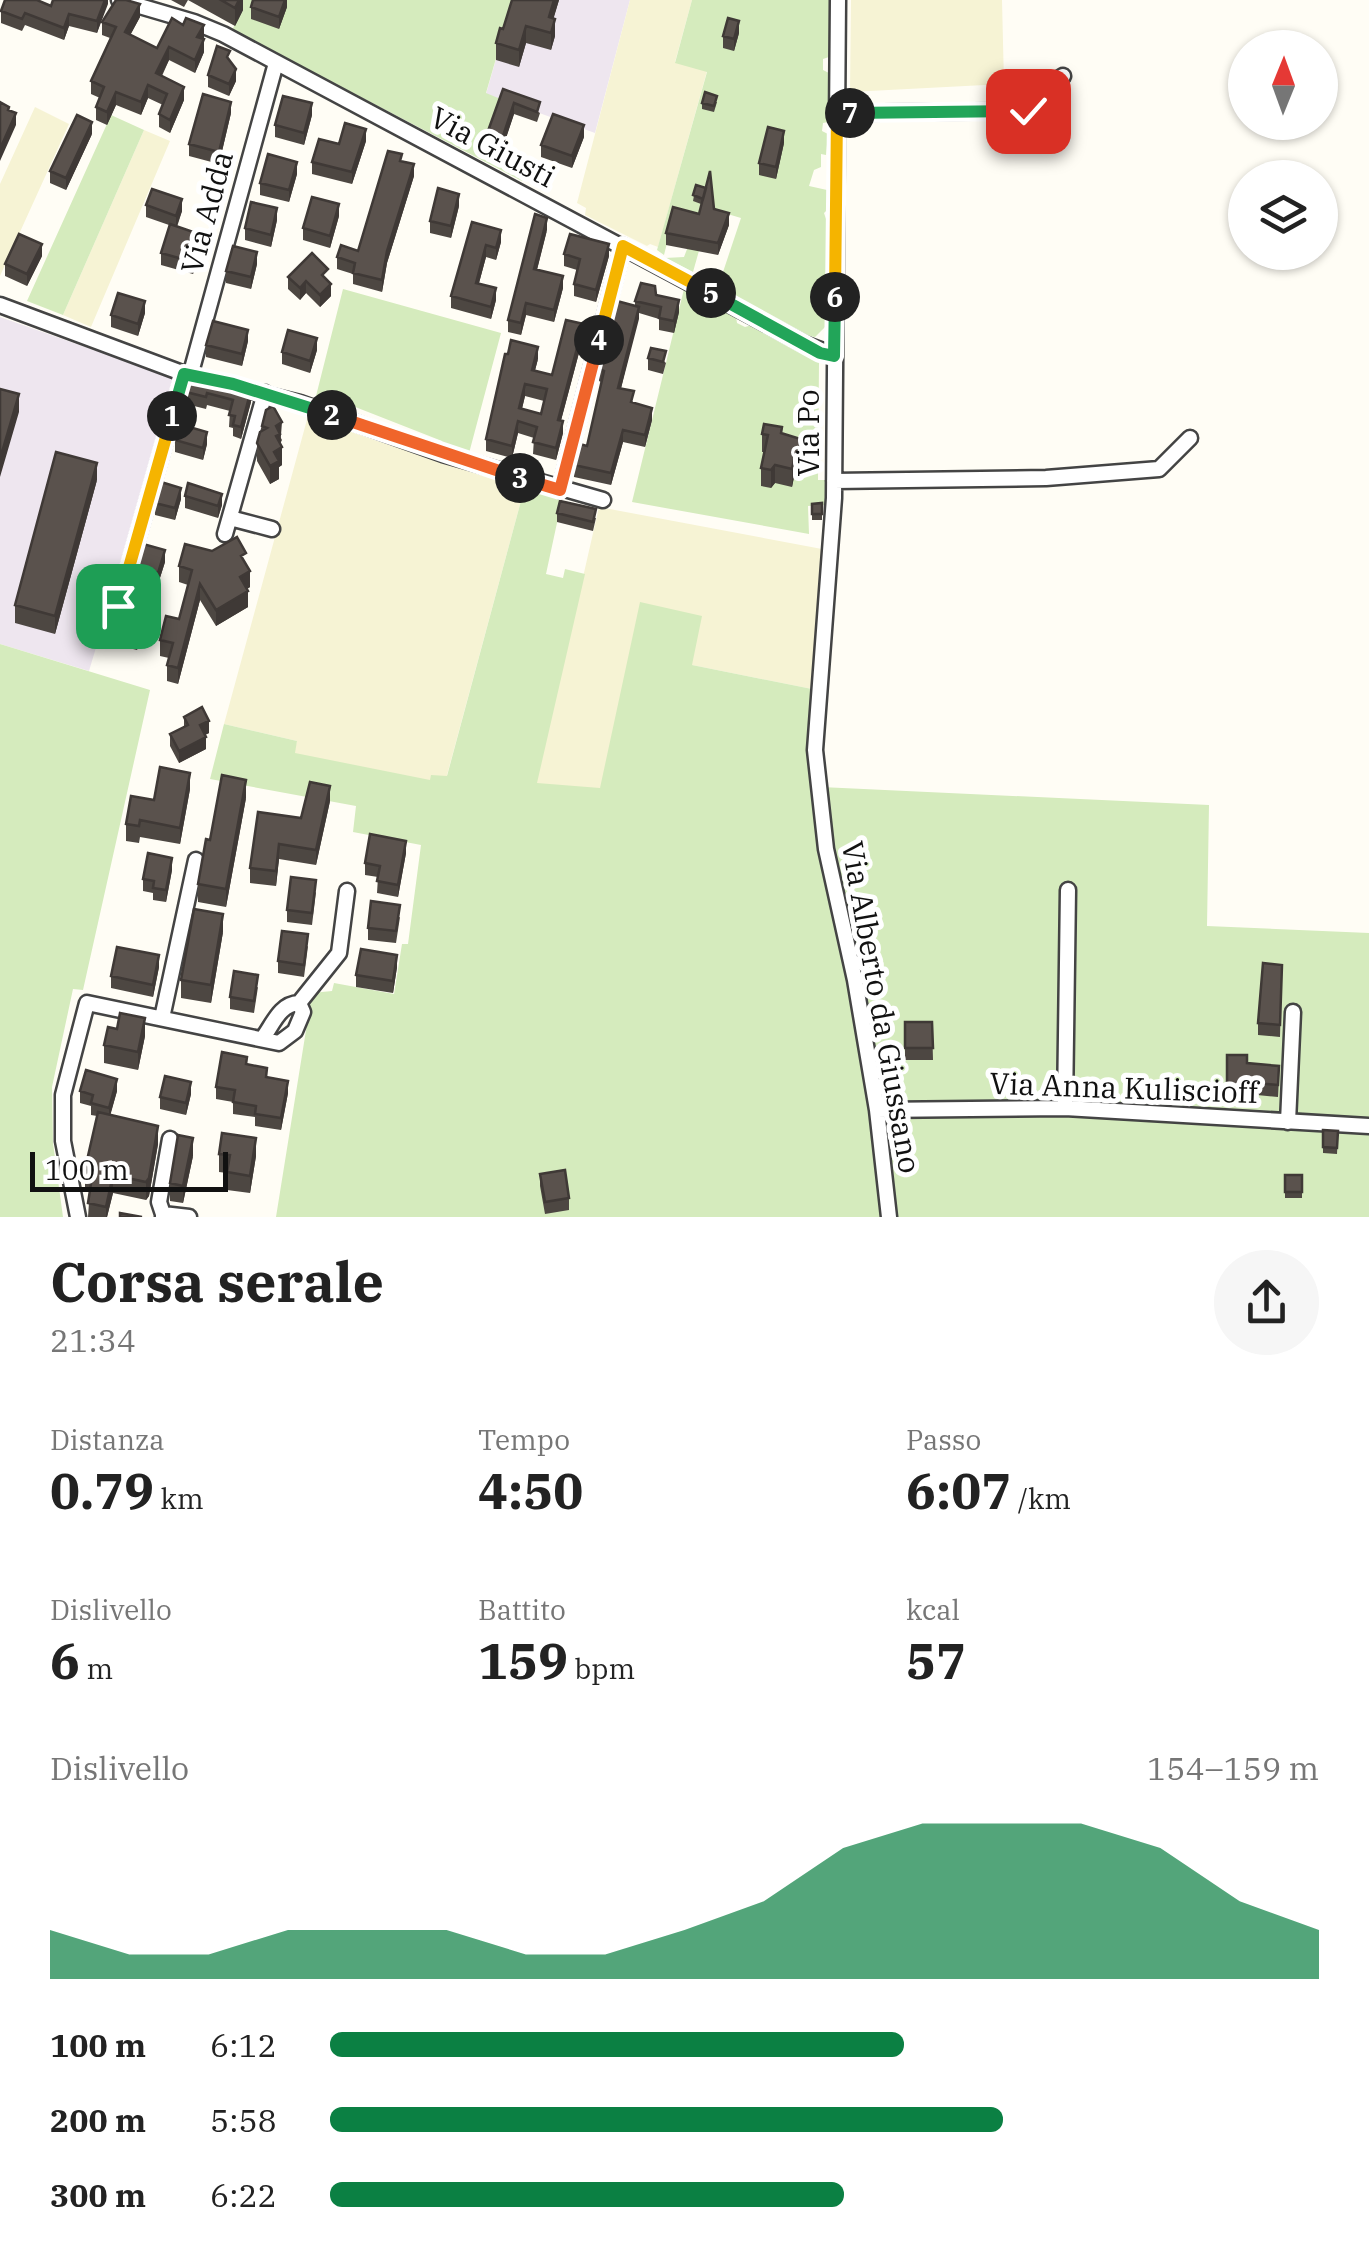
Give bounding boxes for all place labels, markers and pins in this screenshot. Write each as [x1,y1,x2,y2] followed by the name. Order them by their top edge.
[986,69,1071,154] pin
[825,88,875,138] pin: 7
[686,268,736,318] pin: 5
[810,272,860,322] pin: 6
[574,315,624,365] pin: 4
[307,390,357,440] pin: 2
[147,391,197,441] pin: 1
[495,453,545,503] pin: 3
[76,564,161,649] pin

